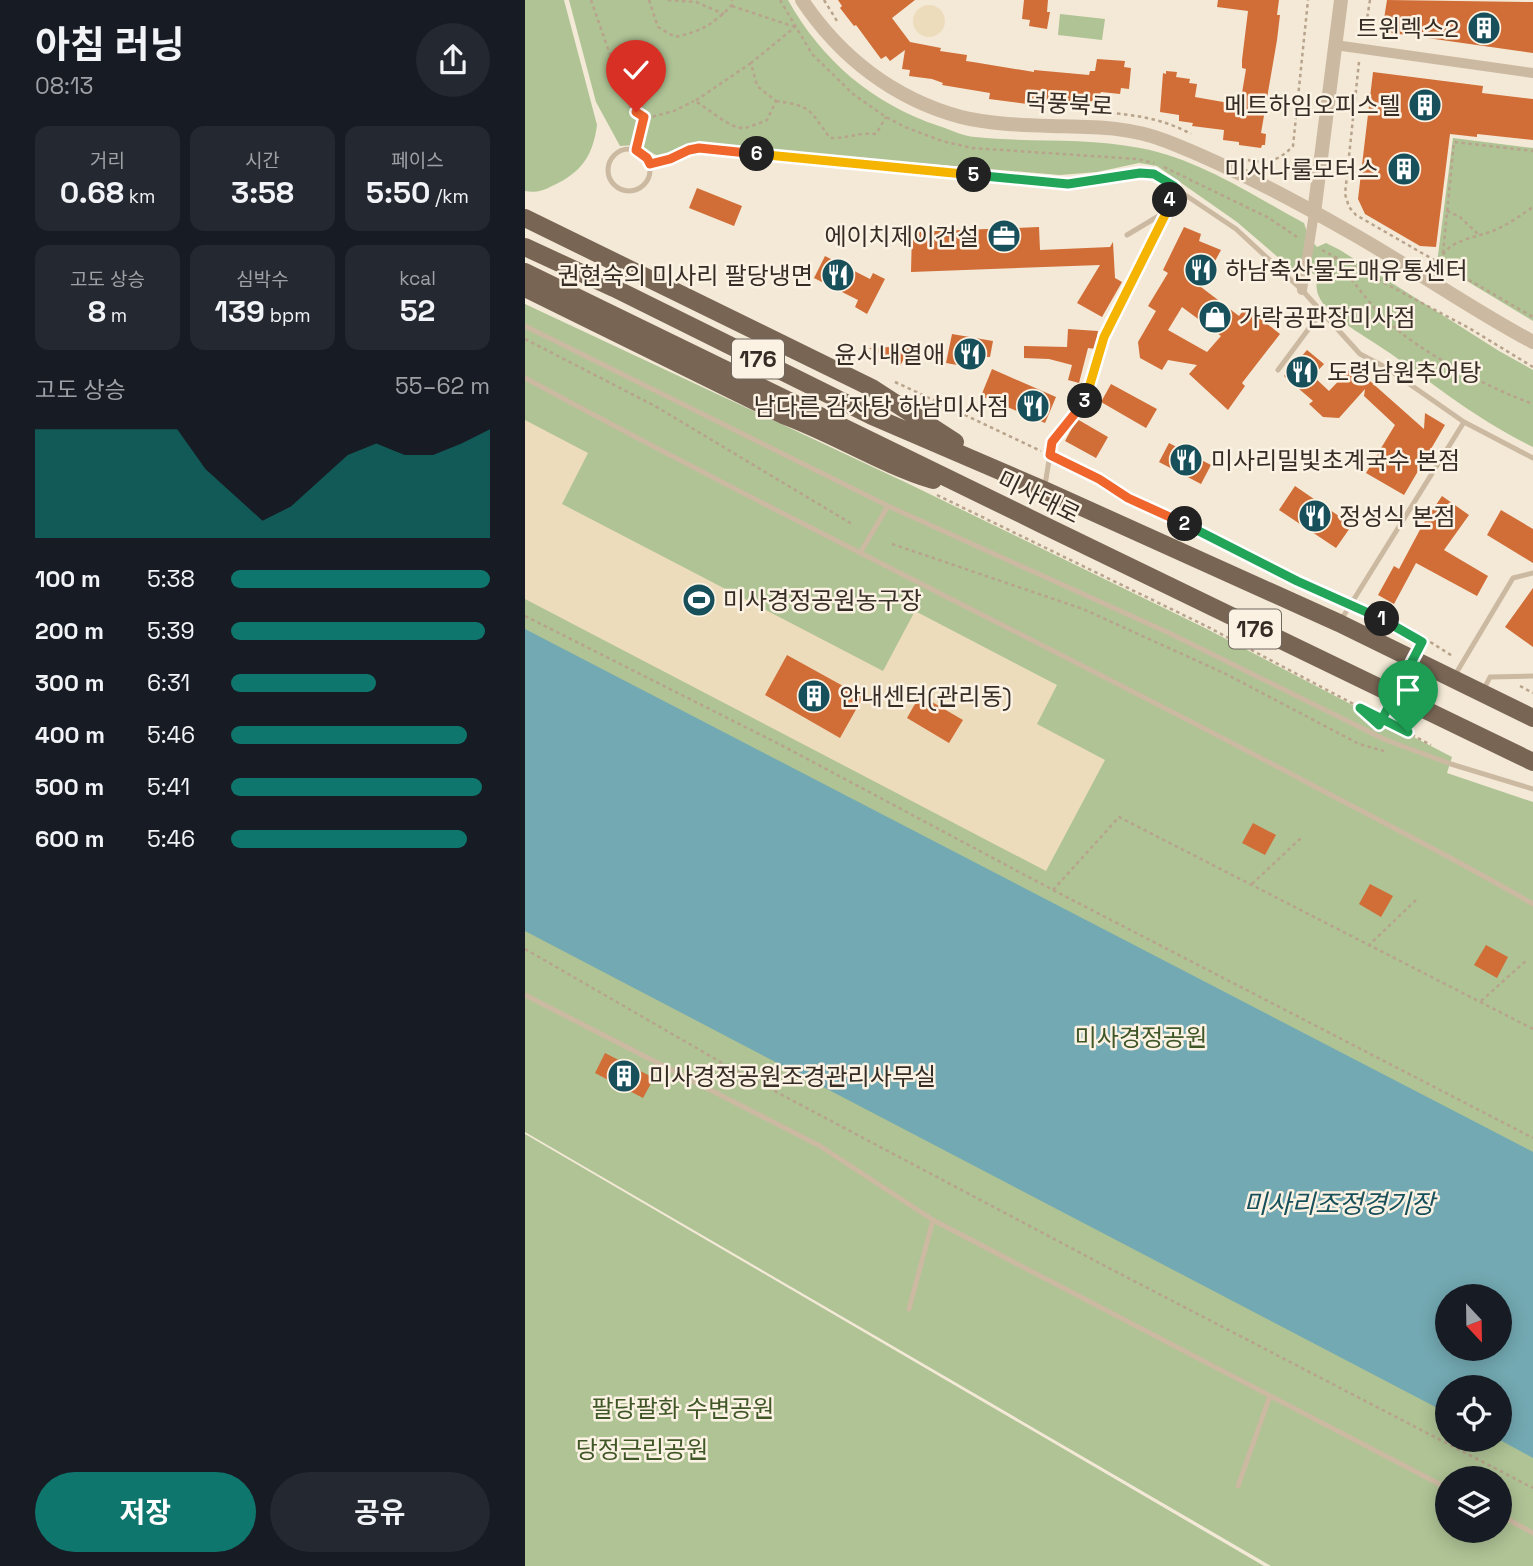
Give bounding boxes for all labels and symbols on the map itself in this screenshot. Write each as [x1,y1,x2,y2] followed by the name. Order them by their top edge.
[1465,9,1503,47] building icon: 트윈렉스2
[1356,13,1459,44] place label: 트윈렉스2
[606,40,666,112] pin
[1024,86,1114,122] street label: 덕풍북로
[1406,86,1444,124] building icon: 메트하임오피스텔
[1224,90,1401,121] place label: 메트하임오피스텔
[740,136,775,172] pin: 6
[1385,150,1423,188] building icon: 미사나룰모터스
[1224,154,1379,185] place label: 미사나룰모터스
[957,158,991,192] pin: 5
[1153,182,1187,218] pin: 4
[985,217,1023,255] office icon: 에이치제이건설
[824,221,979,252] place label: 에이치제이건설
[1182,251,1220,289] restaurant icon: 하남축산물도매유통센터
[1225,255,1468,286] place label: 하남축산물도매유통센터
[819,256,857,294] restaurant icon: 권현숙의 미사리 팔당냉면
[558,260,813,291] place label: 권현숙의 미사리 팔당냉면
[1196,298,1234,336] shop icon: 가락공판장미사점
[1239,302,1416,333] place label: 가락공판장미사점
[951,335,989,373] restaurant icon: 윤시내열애
[835,339,945,370] place label: 윤시내열애
[732,340,784,378] road number: 176
[1283,353,1321,391] restaurant icon: 도령남원추어탕
[1327,357,1482,388] place label: 도령남원추어탕
[1067,384,1103,418] pin: 3
[1014,387,1052,425] restaurant icon: 남다른 감자탕 하남미사점
[754,391,1009,422] place label: 남다른 감자탕 하남미사점
[1167,441,1205,479] restaurant icon: 미사리밀빛초계국수 본점
[1211,445,1460,476] place label: 미사리밀빛초계국수 본점
[993,464,1085,530] street label: 미사대로
[1296,497,1334,535] restaurant icon: 정성식 본점
[1339,501,1456,532] place label: 정성식 본점
[1167,506,1203,542] pin: 2
[680,581,718,619] sports icon: 미사경정공원농구장
[723,585,922,616] place label: 미사경정공원농구장
[1365,602,1399,636] pin: 1
[1229,610,1281,649] road number: 176
[1378,660,1438,732] pin
[795,677,833,715] building icon: 안내센터(관리동)
[839,681,1012,712] place label: 안내센터(관리동)
[1075,1022,1207,1053] park label: 미사경정공원
[605,1057,643,1095] building icon: 미사경정공원조경관리사무실
[649,1061,936,1092] place label: 미사경정공원조경관리사무실
[1243,1187,1438,1221] water label: 미사리조정경기장
[1435,1284,1512,1362] north arrow
[592,1393,774,1424] park label: 팔당팔화 수변공원
[576,1434,708,1465] park label: 당정근린공원

